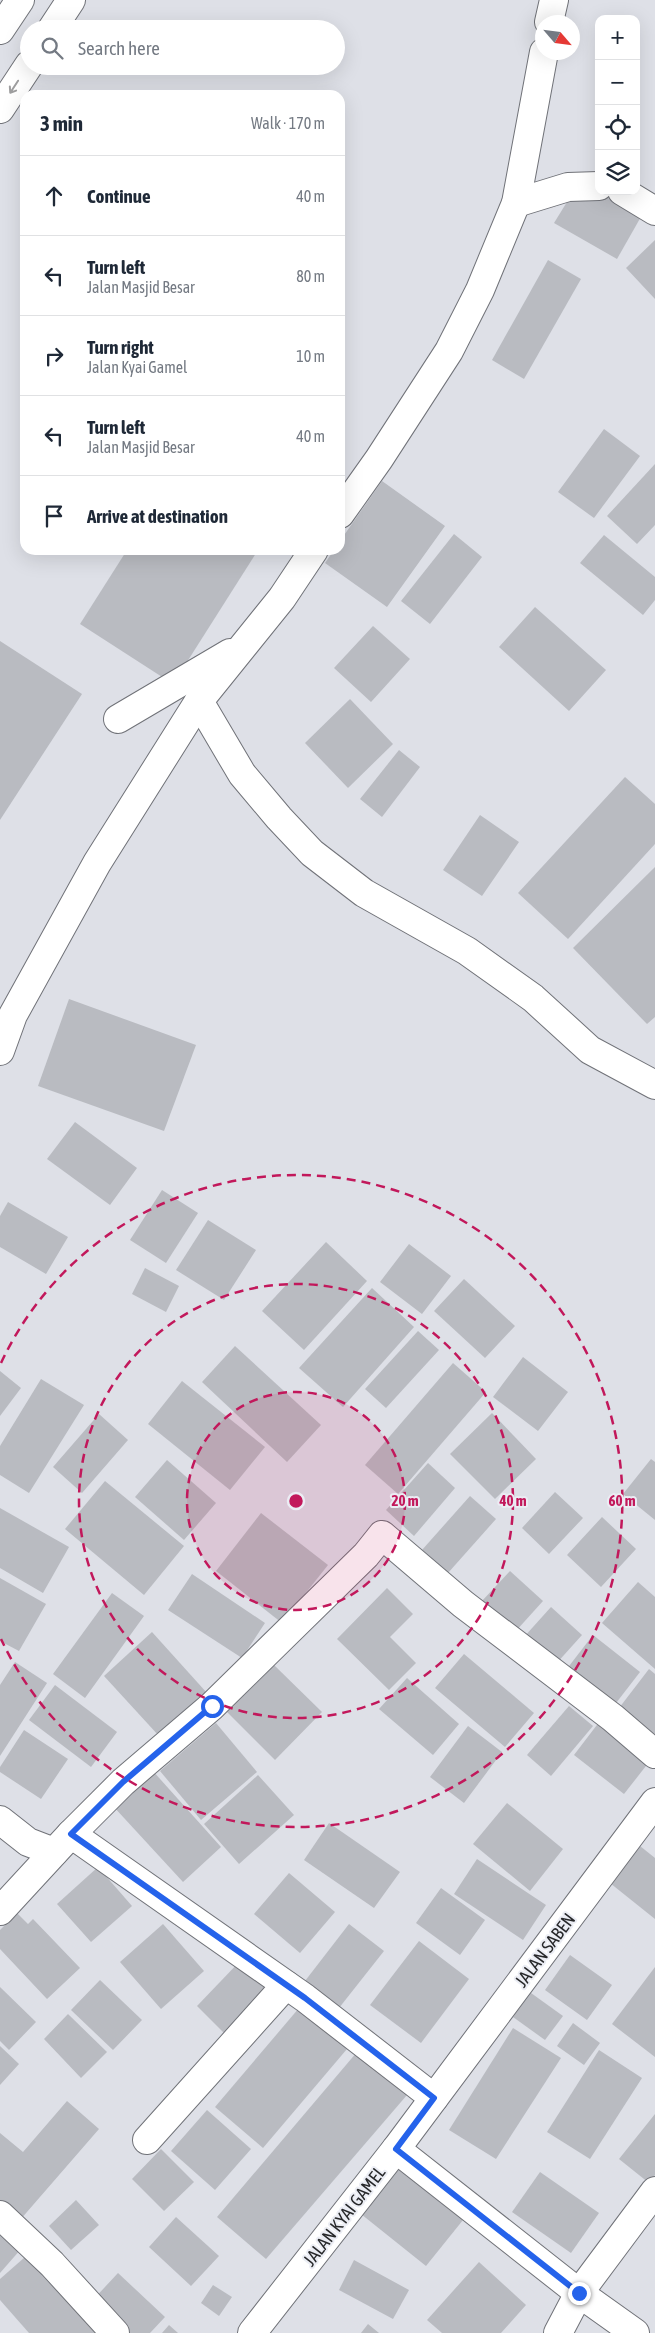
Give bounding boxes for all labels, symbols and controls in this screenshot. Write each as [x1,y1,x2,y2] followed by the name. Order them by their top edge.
[535,15,580,60] north arrow
[595,15,640,195] map controls
[595,15,640,60] button: +
[20,20,345,75] search box
[38,34,66,62] icon: search
[78,37,160,59] text: Search here
[595,60,640,105] button: −
[9,80,19,94] one-way arrow
[595,105,640,150] button: locate
[40,111,83,135] text: 3 min
[251,114,325,132] text: Walk · 170 m
[595,150,640,195] button: layers
[40,182,68,210] icon: ahead
[87,185,151,207] text: Continue
[296,187,325,205] text: 40 m
[87,256,145,278] text: Turn left
[40,262,68,290] icon: left
[296,267,325,285] text: 80 m
[87,278,195,296] text: Jalan Masjid Besar
[87,336,154,358] text: Turn right
[40,342,68,370] icon: right
[296,347,325,365] text: 10 m
[87,358,187,376] text: Jalan Kyai Gamel
[87,416,145,438] text: Turn left
[40,422,68,450] icon: left
[296,427,325,445] text: 40 m
[87,438,195,456] text: Jalan Masjid Besar
[40,502,68,530] icon: arrive
[87,505,228,527] text: Arrive at destination
[287,1492,305,1510] centre of rings
[392,1492,419,1509] text: 20 m
[499,1492,527,1509] text: 40 m
[609,1492,636,1509] text: 60 m
[201,1695,224,1718] route start
[511,1909,579,1991] street label: JALAN SABEN
[299,2162,389,2270] street label: JALAN KYAI GAMEL
[568,2282,591,2305] route end

